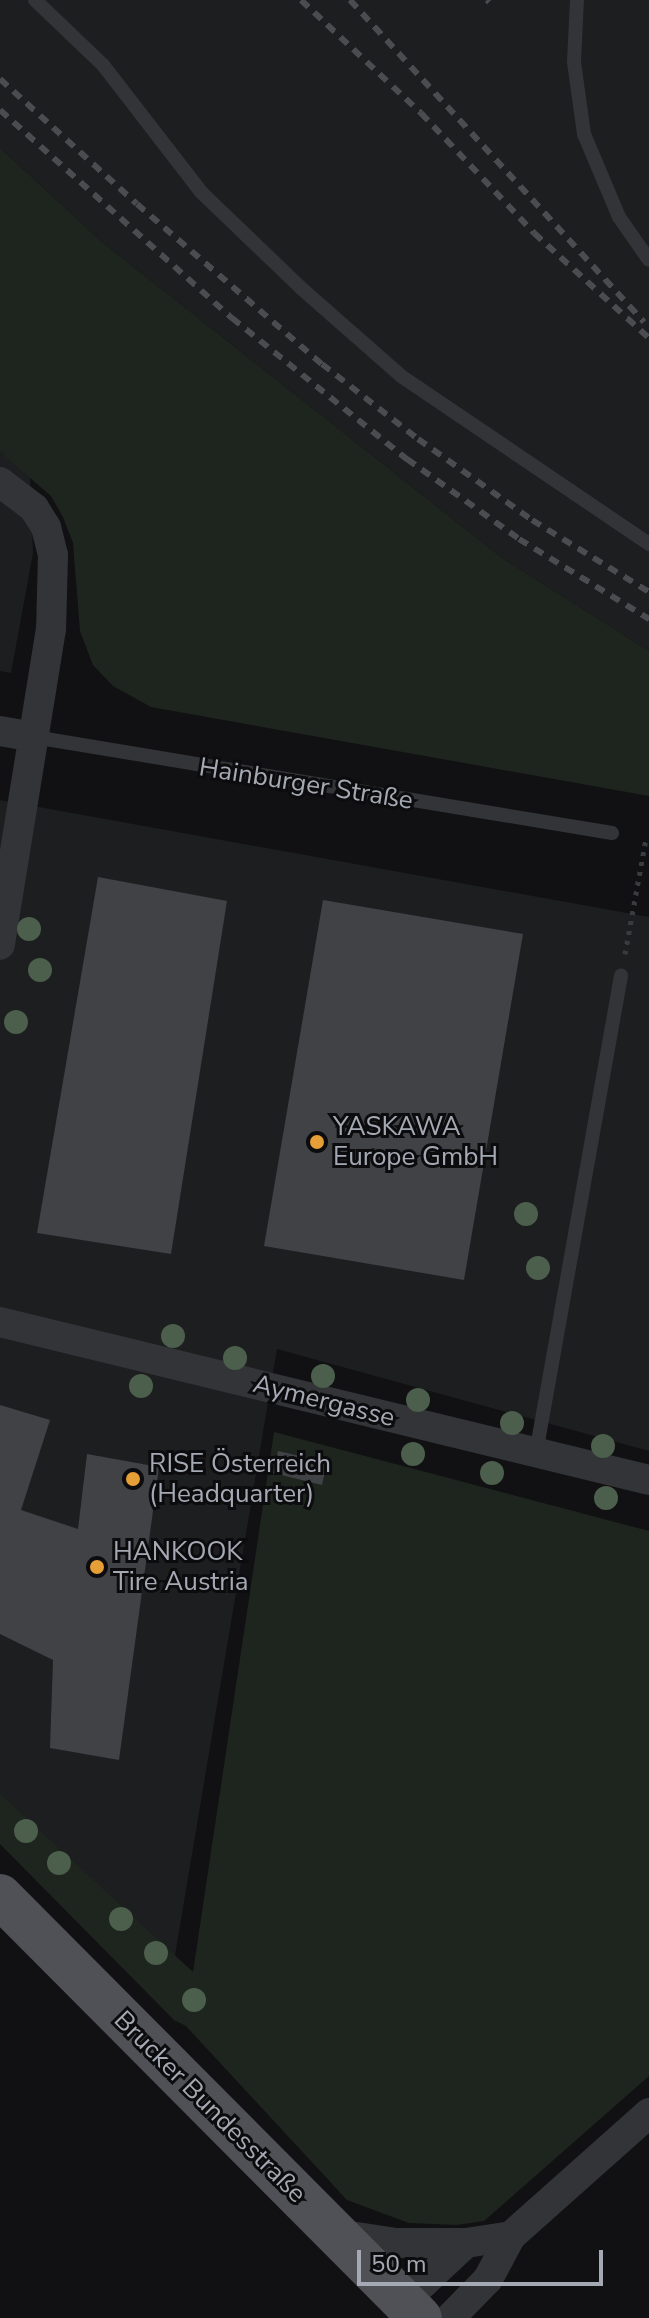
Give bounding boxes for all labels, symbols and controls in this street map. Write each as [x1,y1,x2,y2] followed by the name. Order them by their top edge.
[197,752,415,816] street label: Hainburger Straße
[333,1111,498,1172] place label: YASKAWA Europe GmbH
[308,1133,326,1151] marker: YASKAWA Europe GmbH
[250,1368,398,1434] street label: Aymergasse
[149,1448,331,1510] place label: RISE Österreich (Headquarter)
[124,1470,142,1488] marker: RISE Österreich (Headquarter)
[113,1536,248,1598] place label: HANKOOK Tire Austria
[88,1558,106,1576] marker: HANKOOK Tire Austria
[108,2005,312,2209] street label: Brucker Bundesstraße
[361,2234,607,2284] scale bar
[371,2248,427,2280] text: 50 m

